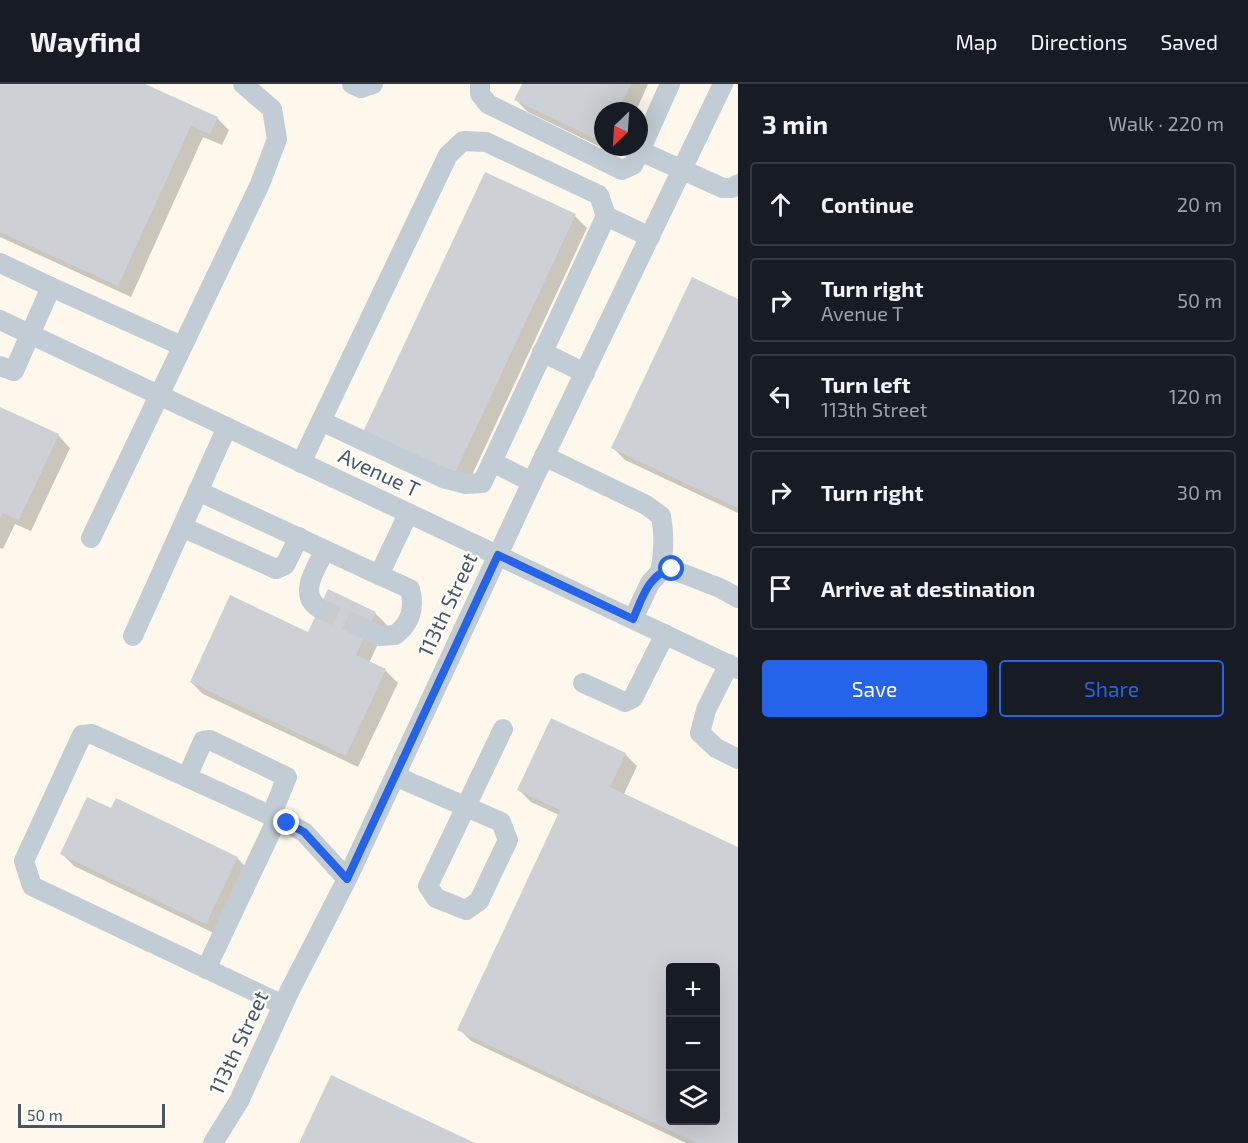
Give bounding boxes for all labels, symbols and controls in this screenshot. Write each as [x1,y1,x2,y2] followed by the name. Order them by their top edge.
[30,24,141,58] text: Wayfind
[955,29,998,54] text: Map
[1031,29,1127,54] text: Directions
[1160,29,1218,54] text: Saved
[594,102,648,156] north arrow
[762,108,828,139] text: 3 min
[1108,111,1224,135] text: Walk · 220 m
[764,188,797,221] icon: ahead
[821,191,914,217] text: Continue
[1177,192,1222,216] text: 20 m
[821,275,923,301] text: Turn right
[764,284,797,317] icon: right
[1177,288,1222,312] text: 50 m
[821,301,904,325] text: Avenue T
[821,371,910,397] text: Turn left
[764,380,797,413] icon: left
[1169,384,1222,408] text: 120 m
[821,397,927,421] text: 113th Street
[335,442,424,501] street label: Avenue T
[764,476,797,509] icon: right
[821,479,923,505] text: Turn right
[1177,480,1222,504] text: 30 m
[412,548,482,660] street label: 113th Street
[658,555,684,581] route start
[764,572,797,605] icon: arrive
[821,575,1035,601] text: Arrive at destination
[762,660,987,717] button: Save
[999,660,1224,717] button: Share
[273,809,299,835] route end
[666,963,720,1125] map controls
[666,963,720,1017] button: +
[203,986,273,1098] street label: 113th Street
[666,1017,720,1071] button: −
[666,1071,720,1125] button: layers
[18,1101,165,1128] scale bar
[27,1105,63,1124] text: 50 m

